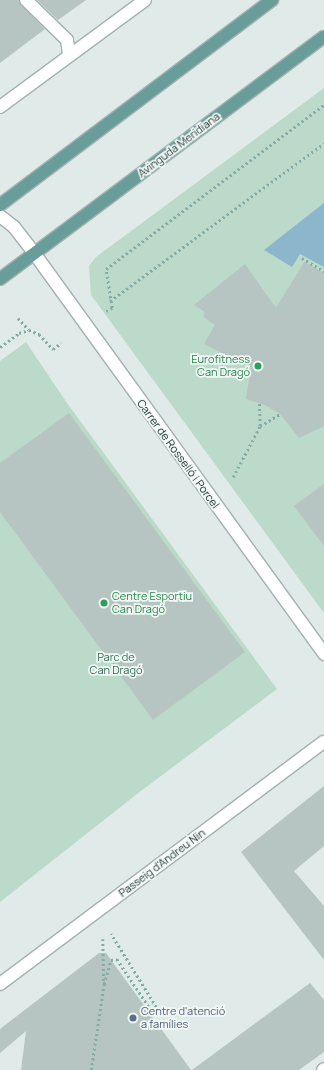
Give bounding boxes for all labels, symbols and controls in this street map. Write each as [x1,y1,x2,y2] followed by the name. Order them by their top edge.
[135,110,223,180] street label: Avinguda Meridiana
[191,353,250,379] place label: Eurofitness Can Dragó
[253,361,263,371] marker: Eurofitness Can Dragó
[134,397,222,511] street label: Carrer de Rosselló i Porcel
[112,590,192,616] place label: Centre Esportiu Can Dragó
[99,598,109,608] marker: Centre Esportiu Can Dragó
[90,651,142,677] park label: Parc de Can Dragó
[116,826,208,900] street label: Passeig d'Andreu Nin
[141,1005,225,1031] place label: Centre d'atenció a famílies
[128,1013,138,1023] marker: Centre d'atenció a famílies

